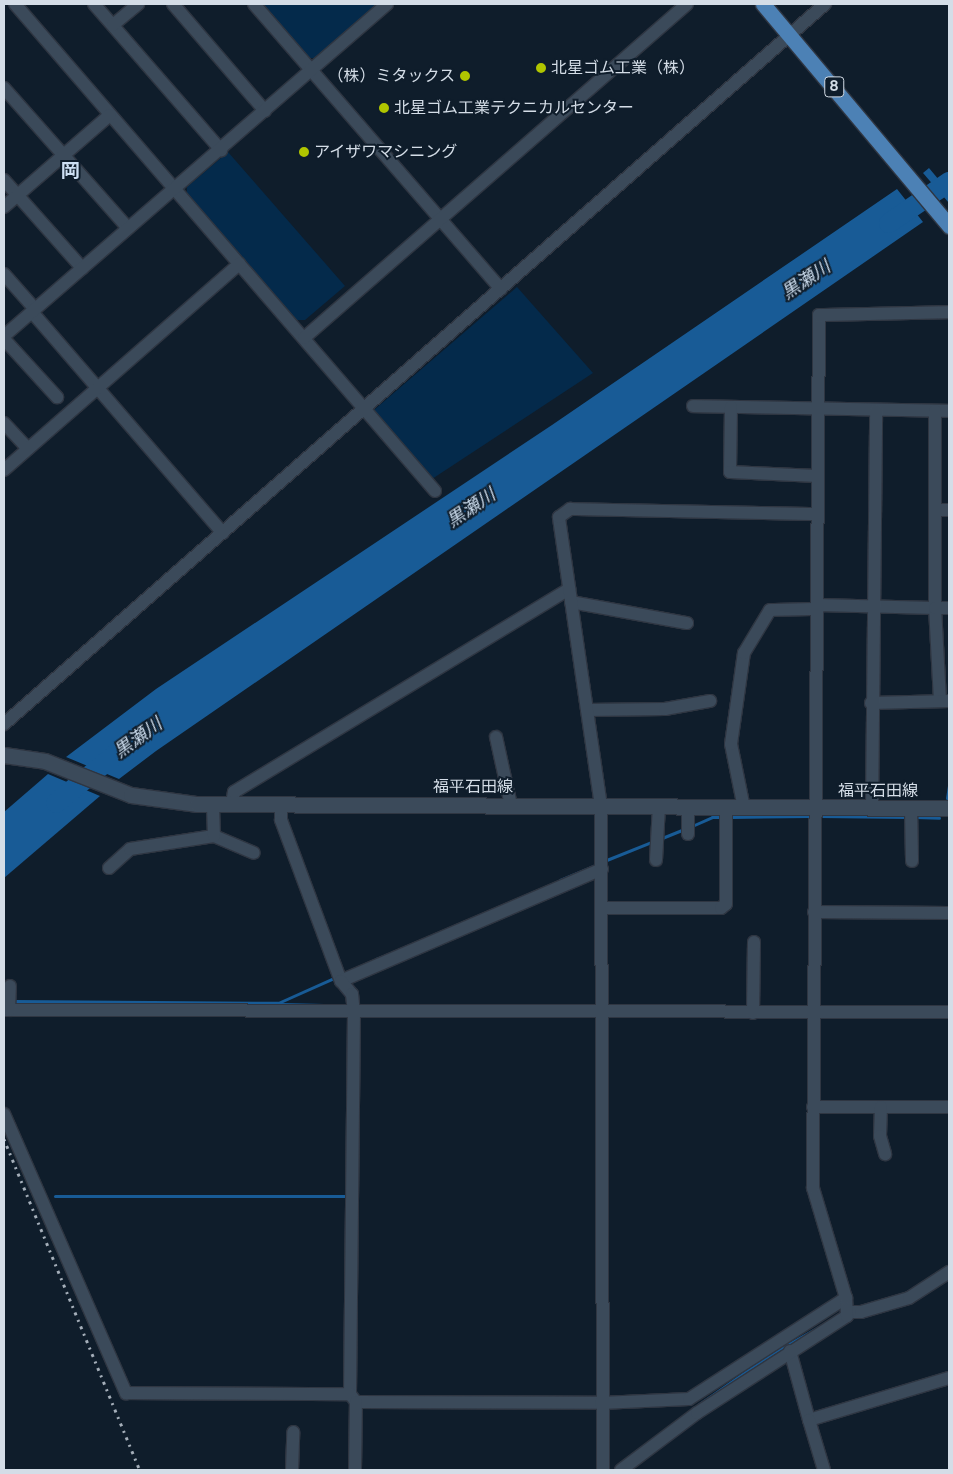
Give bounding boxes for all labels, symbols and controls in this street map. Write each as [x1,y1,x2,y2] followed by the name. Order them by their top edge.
[551,58,695,78] place label: 北星ゴム工業（株）
[535,62,547,74] marker: 北星ゴム工業（株）
[327,66,455,86] place label: （株）ミタックス
[459,70,471,82] marker: （株）ミタックス
[824,74,844,100] road number: 8
[394,98,634,118] place label: 北星ゴム工業テクニカルセンター
[378,102,390,114] marker: 北星ゴム工業テクニカルセンター
[314,142,458,162] place label: アイザワマシニング
[298,146,310,158] marker: アイザワマシニング
[61,160,79,182] district label: 岡
[778,256,834,304] water label: 黒瀬川
[443,484,499,532] water label: 黒瀬川
[110,713,166,763] water label: 黒瀬川
[433,777,513,797] street label: 福平石田線
[838,781,918,801] street label: 福平石田線

